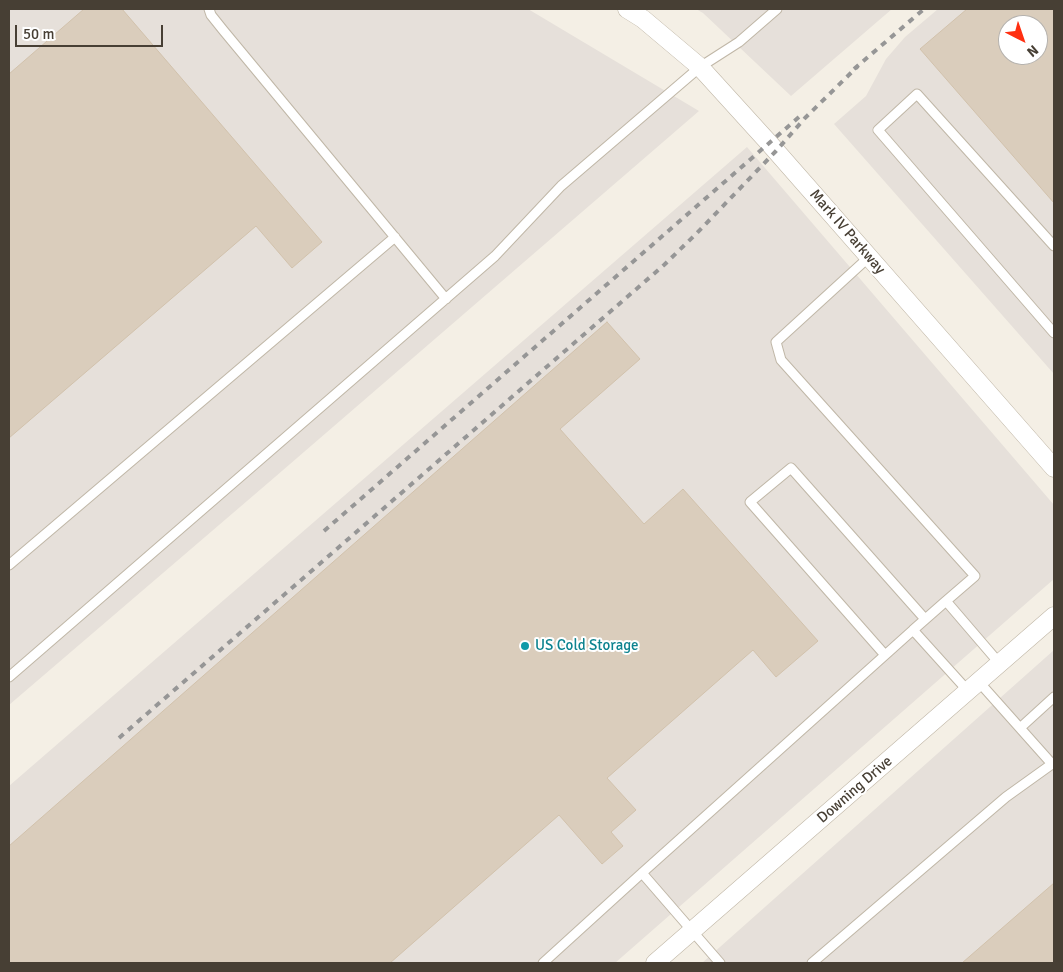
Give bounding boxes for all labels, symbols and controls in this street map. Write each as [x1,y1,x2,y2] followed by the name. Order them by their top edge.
[18,15,165,47] scale bar
[998,15,1048,65] north arrow
[23,25,54,43] text: 50 m
[1023,41,1042,61] text: N
[805,186,889,278] street label: Mark IV Parkway
[535,637,639,655] place label: US Cold Storage
[519,640,531,652] marker: US Cold Storage
[814,753,896,827] street label: Downing Drive

